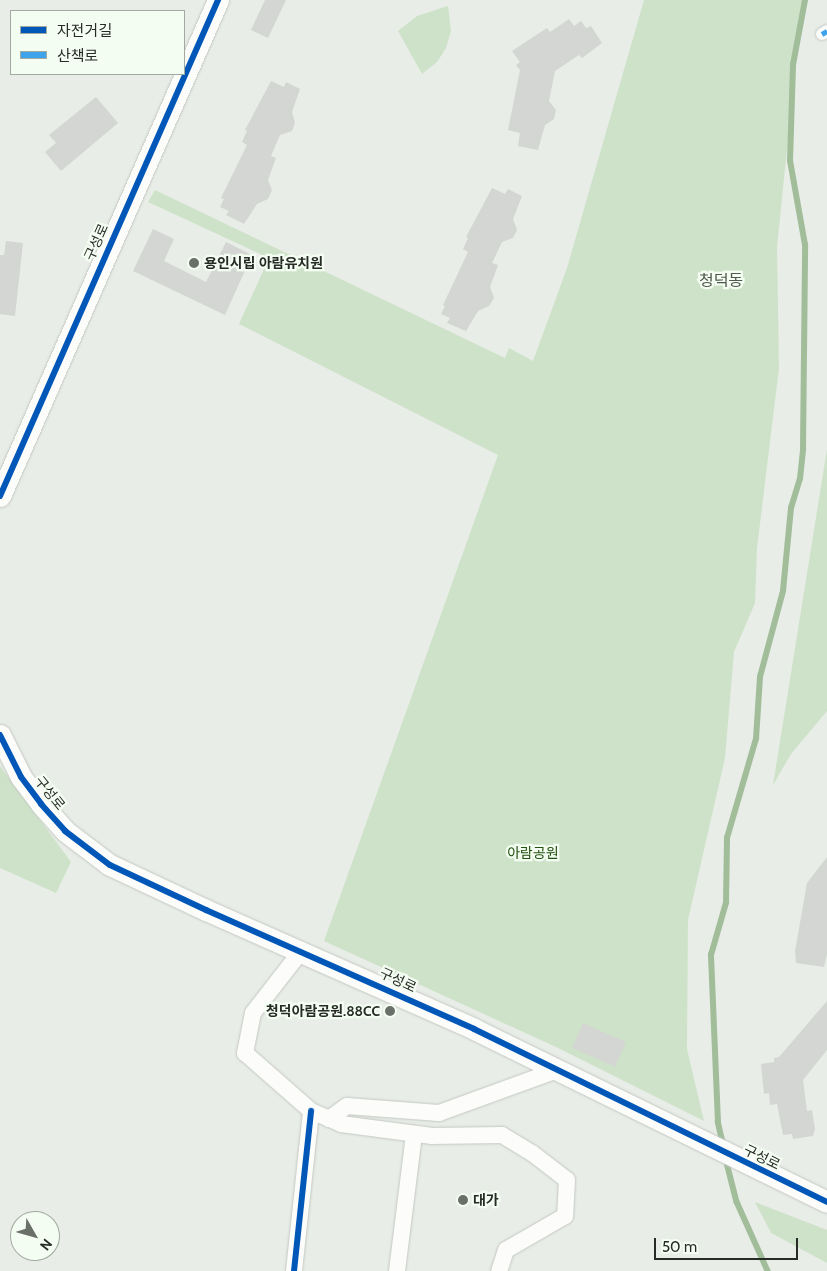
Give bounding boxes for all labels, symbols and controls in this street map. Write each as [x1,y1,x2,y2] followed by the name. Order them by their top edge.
[10,10,185,75] legend
[57,22,112,40] text: 자전거길
[57,47,98,65] text: 산책로
[80,221,112,263] street label: 구성로
[204,255,323,271] place label: 용인시립 아람유치원
[188,257,200,269] marker: 용인시립 아람유치원
[699,271,743,291] district label: 청덕동
[31,773,69,813] street label: 구성로
[507,845,559,861] park label: 아람공원
[377,964,419,996] street label: 구성로
[266,1003,380,1019] place label: 청덕아람공원.88CC
[384,1005,396,1017] marker: 청덕아람공원.88CC
[741,1141,783,1173] street label: 구성로
[473,1192,499,1208] place label: 대가
[457,1194,469,1206] marker: 대가
[10,1211,60,1261] north arrow
[657,1228,801,1260] scale bar
[36,1235,56,1254] text: N
[662,1238,697,1256] text: 50 m

